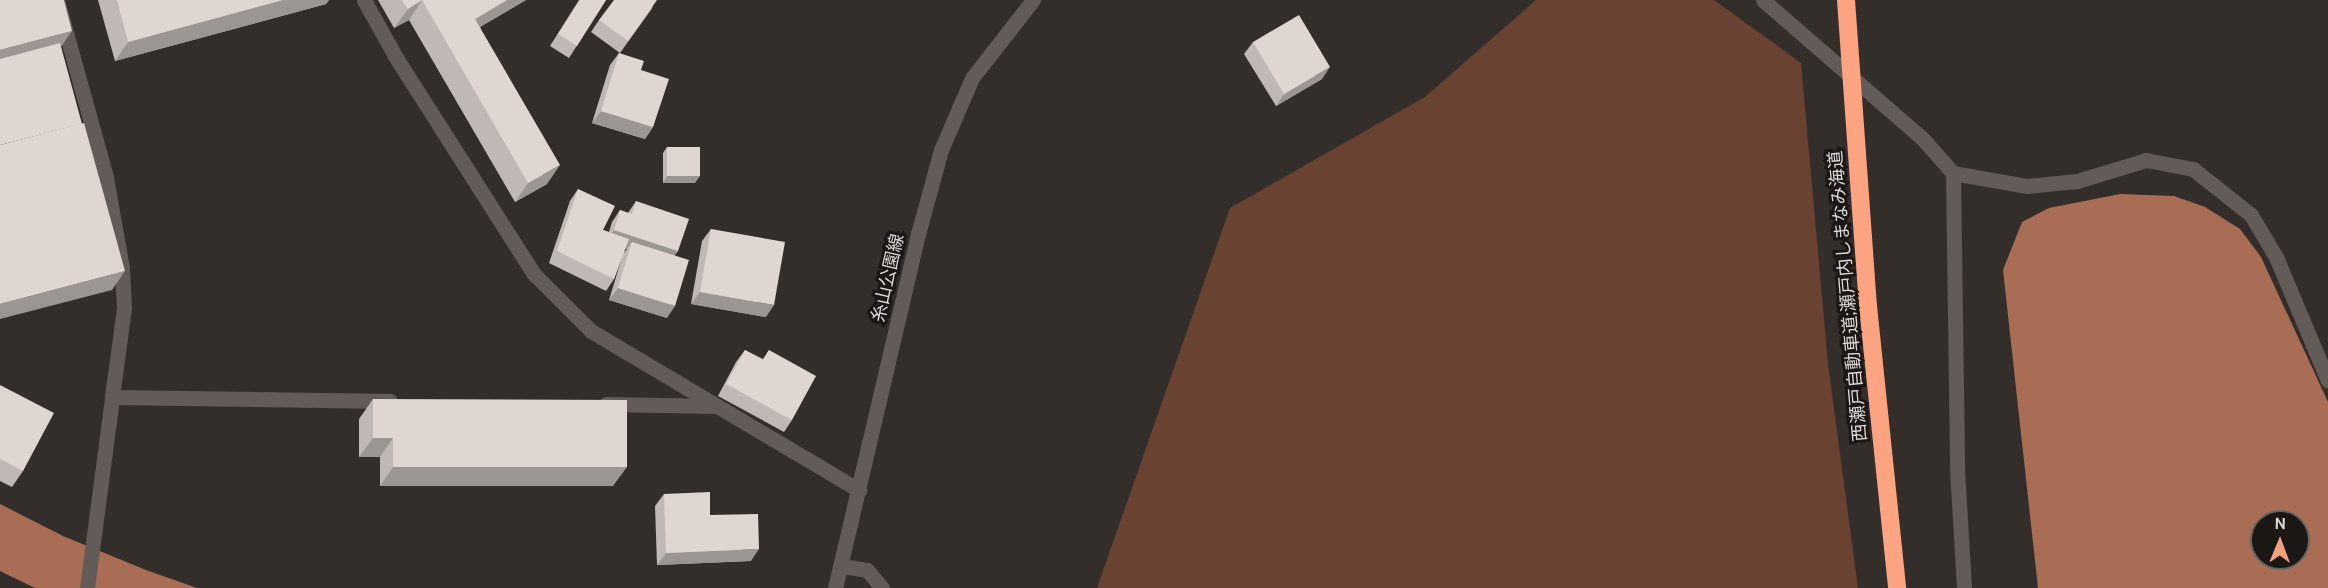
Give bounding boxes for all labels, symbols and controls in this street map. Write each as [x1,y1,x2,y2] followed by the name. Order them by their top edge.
[1825,150,1871,442] street label: 西瀬戸自動車道;瀬戸内しまなみ海道
[867,232,909,324] street label: 糸山公園線
[2250,510,2310,570] north arrow
[2274,514,2286,533] text: N

